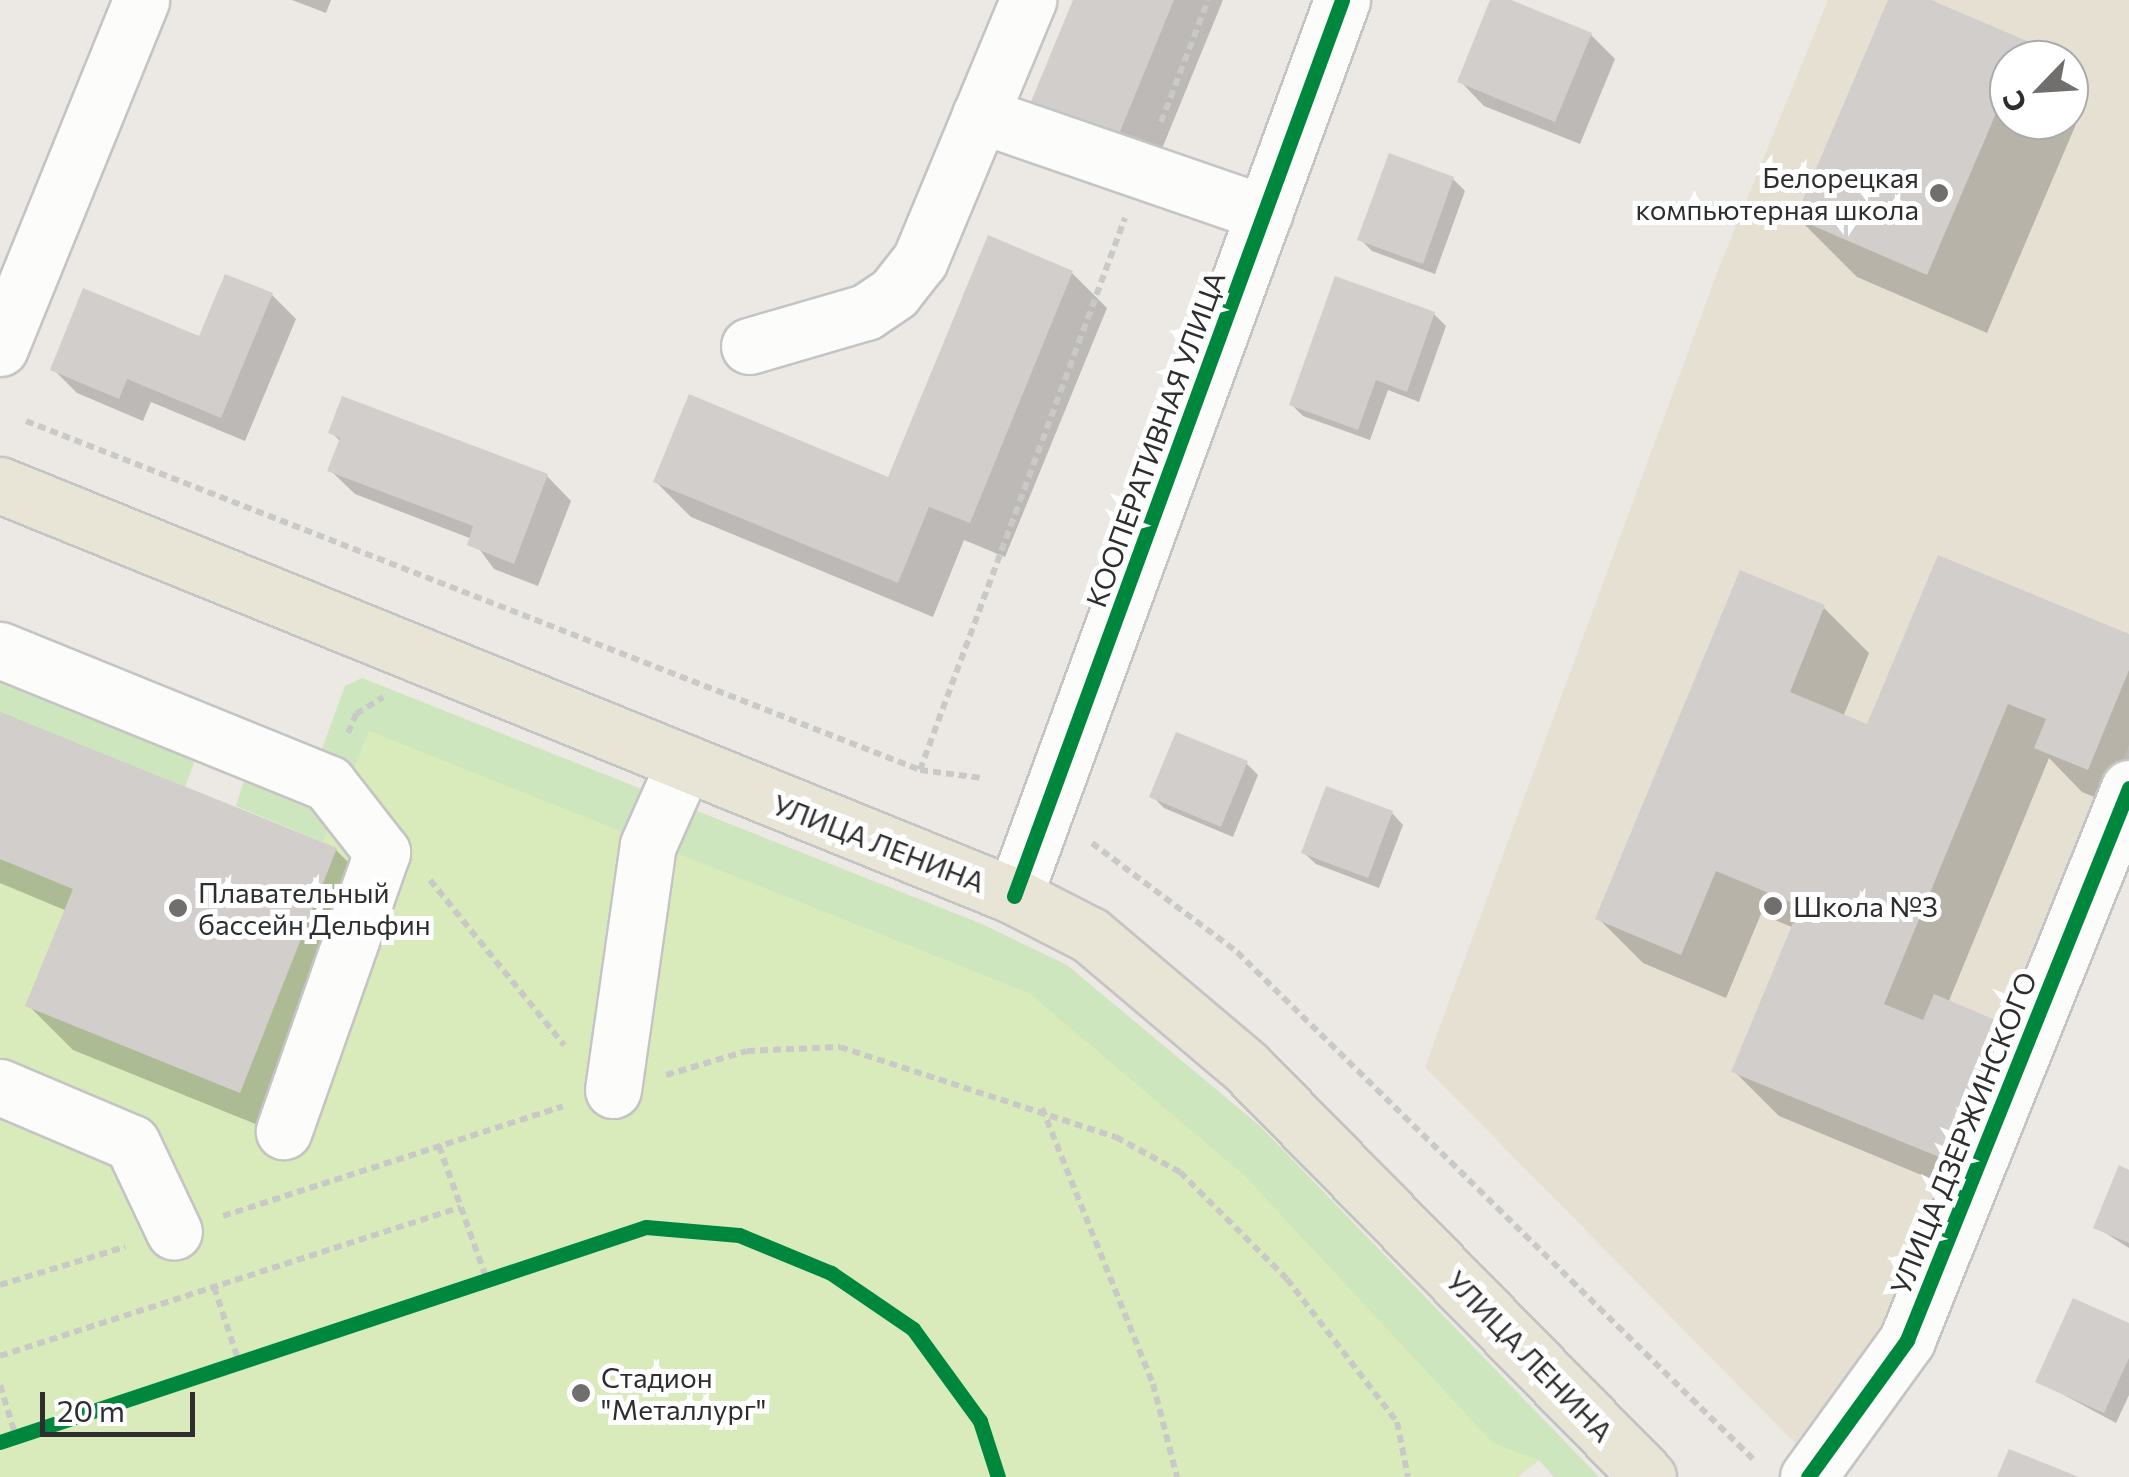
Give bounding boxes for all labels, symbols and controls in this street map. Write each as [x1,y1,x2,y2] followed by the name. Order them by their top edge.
[1989,40,2089,140] north arrow
[1994,86,2033,118] text: С
[1636,160,1919,226] place label: Белорецкая компьютерная школа
[1928,182,1950,204] marker: Белорецкая компьютерная школа
[1079,267,1231,611] street label: КООПЕРАТИВНАЯ УЛИЦА
[768,787,990,899] street label: УЛИЦА ЛЕНИНА
[198,875,431,941] place label: Плавательный бассейн Дельфин
[1793,889,1938,923] place label: Школа №3
[1762,895,1784,917] marker: Школа №3
[167,897,189,919] marker: Плавательный бассейн Дельфин
[1883,967,2043,1299] street label: УЛИЦА ДЗЕРЖИНСКОГО
[1440,1264,1620,1448] street label: УЛИЦА ЛЕНИНА
[601,1360,766,1426] place label: Стадион "Металлург"
[45,1372,200,1434] scale bar
[570,1382,592,1404] marker: Стадион "Металлург"
[57,1391,125,1428] text: 20 m

